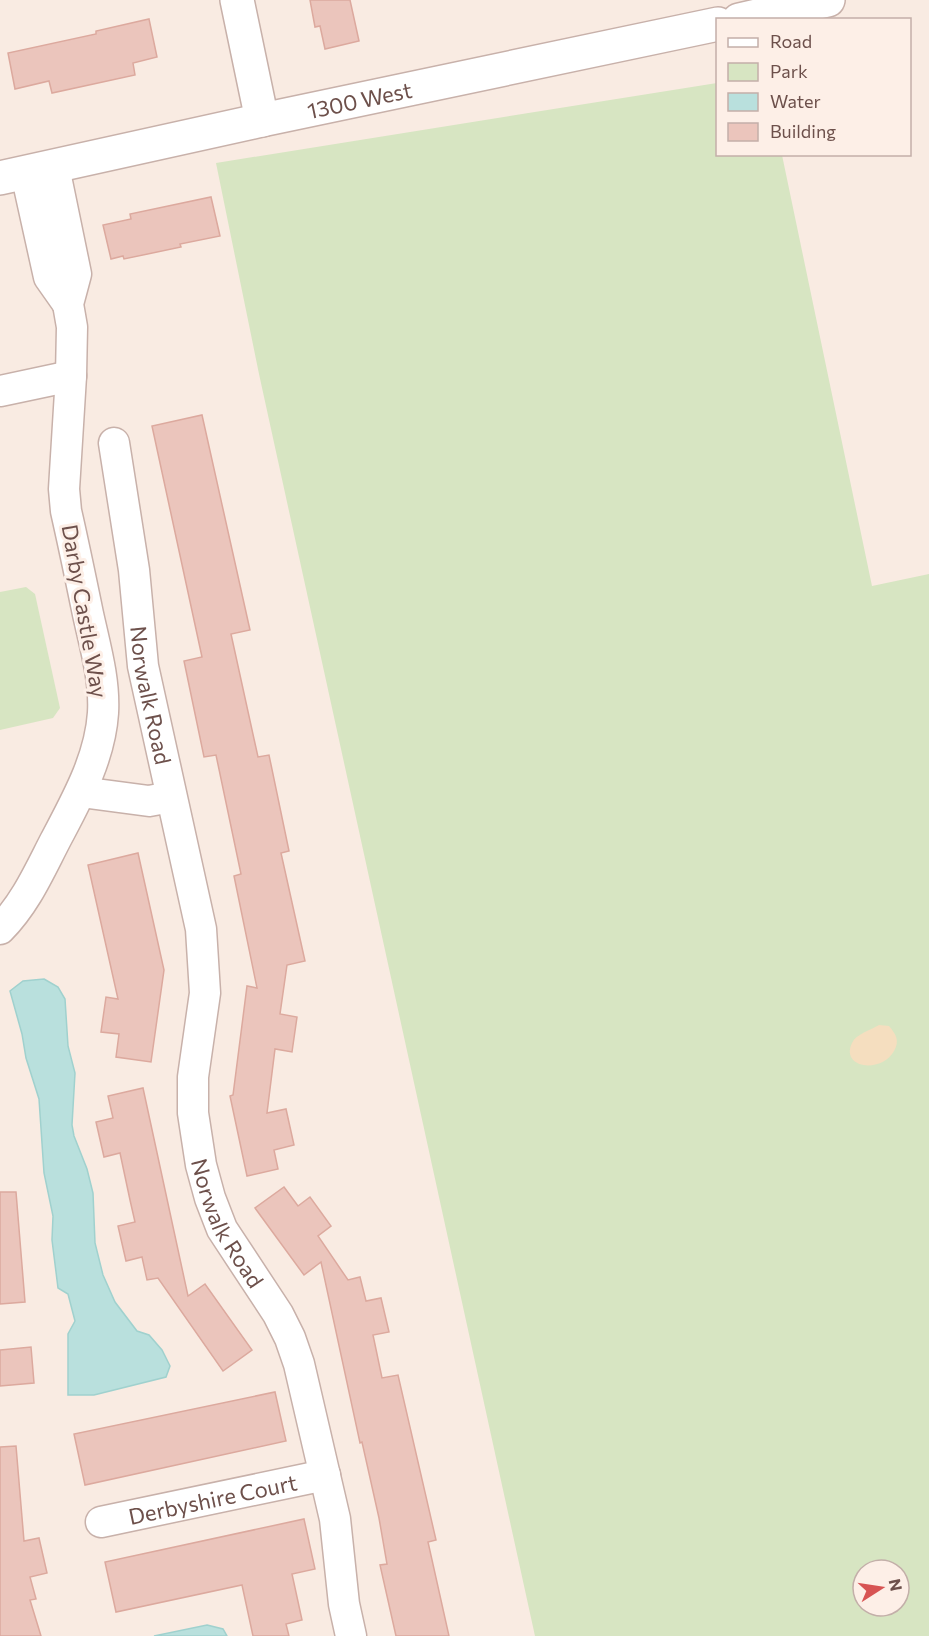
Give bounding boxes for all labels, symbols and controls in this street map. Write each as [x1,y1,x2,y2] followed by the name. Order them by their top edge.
[716,18,911,156] legend
[770,30,812,52] text: Road
[770,60,808,82] text: Park
[305,75,414,124] street label: 1300 West
[770,90,821,112] text: Water
[770,120,836,142] text: Building
[56,522,114,700] street label: Darby Castle Way
[126,625,178,767] street label: Norwalk Road
[186,1155,270,1292] street label: Norwalk Road
[126,1468,299,1529] street label: Derbyshire Court
[851,1558,911,1618] north arrow
[886,1577,907,1593] text: N

